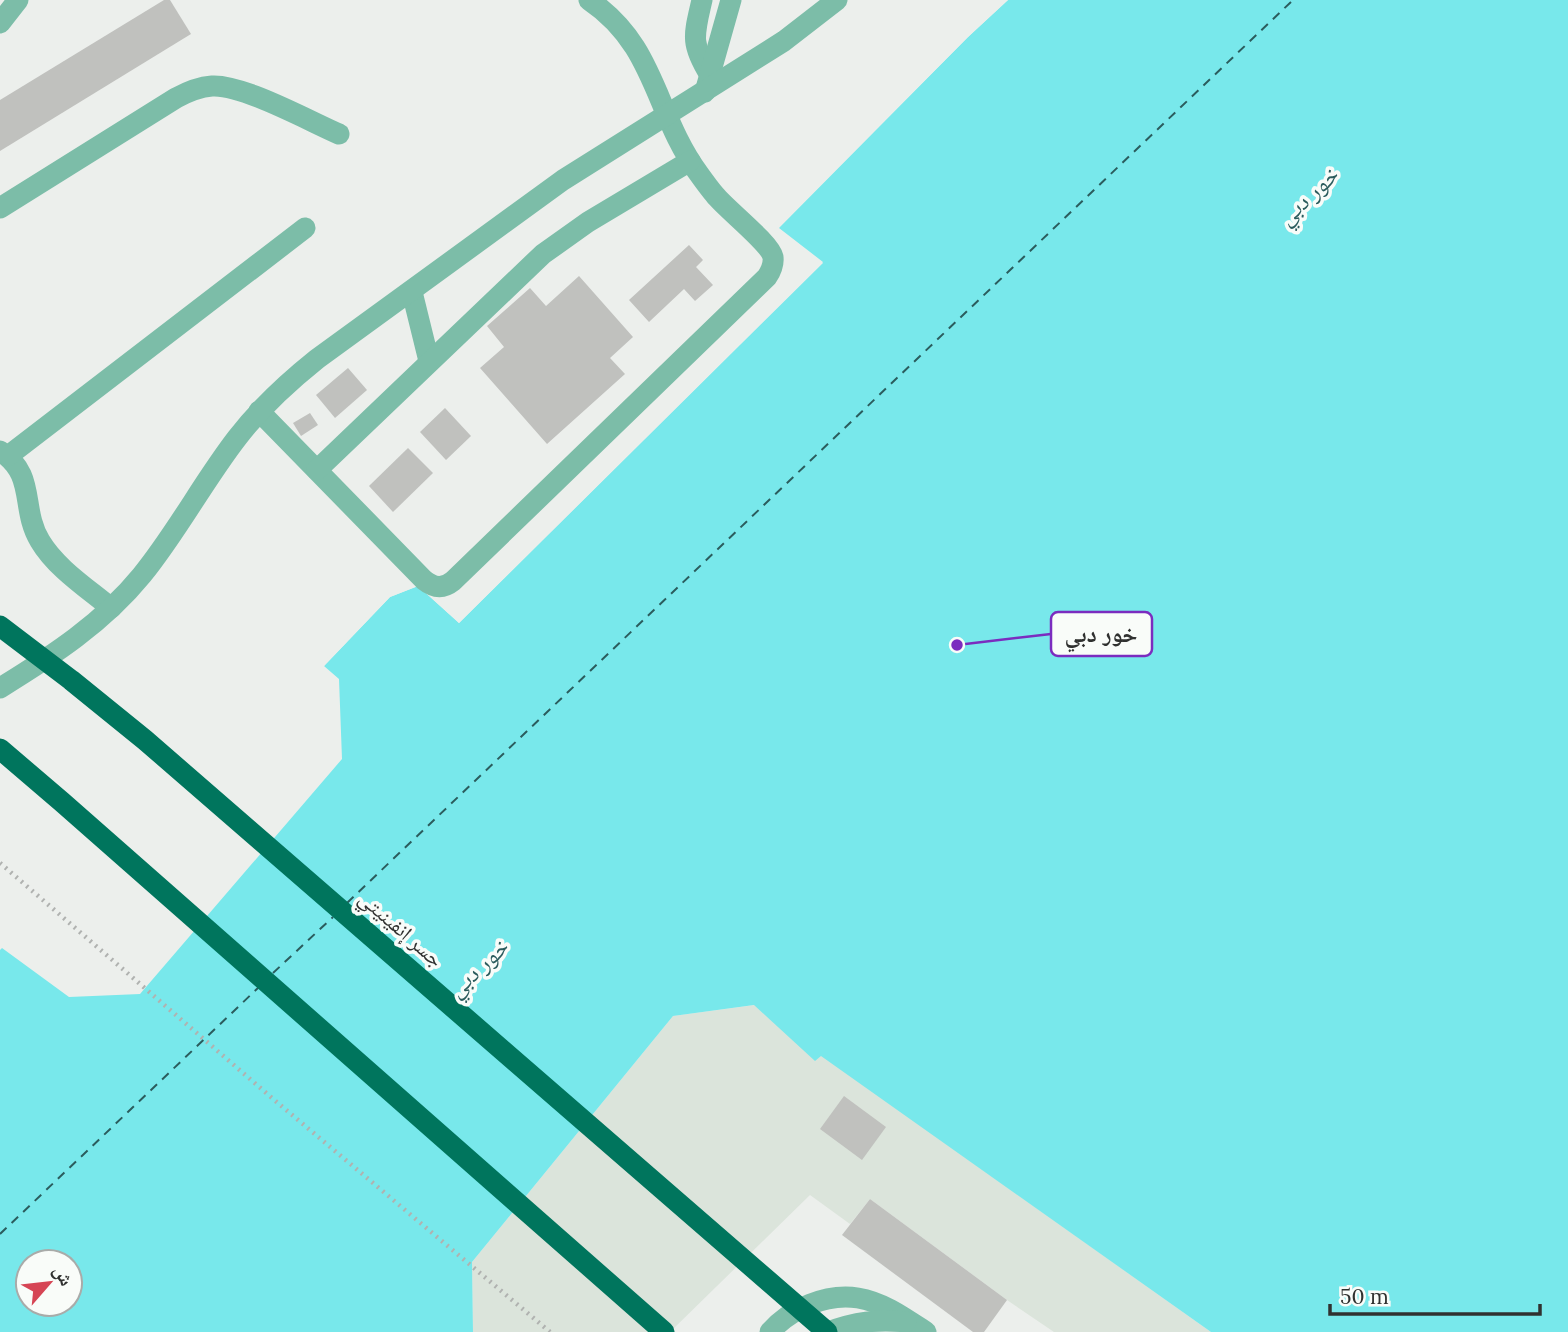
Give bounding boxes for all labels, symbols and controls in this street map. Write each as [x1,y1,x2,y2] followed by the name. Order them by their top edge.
[1271,160,1347,234] water label: خور دبي
[1051,612,1152,656] callout: خور دبي
[1064,619,1138,653] text: خور دبي
[351,885,449,975] street label: جسر إنفينيتي
[441,932,517,1006] water label: خور دبي
[14,1248,84,1318] north arrow
[49,1260,79,1290] text: ش
[1330,1272,1540,1316] scale bar
[1340,1283,1389,1310] text: 50 m

